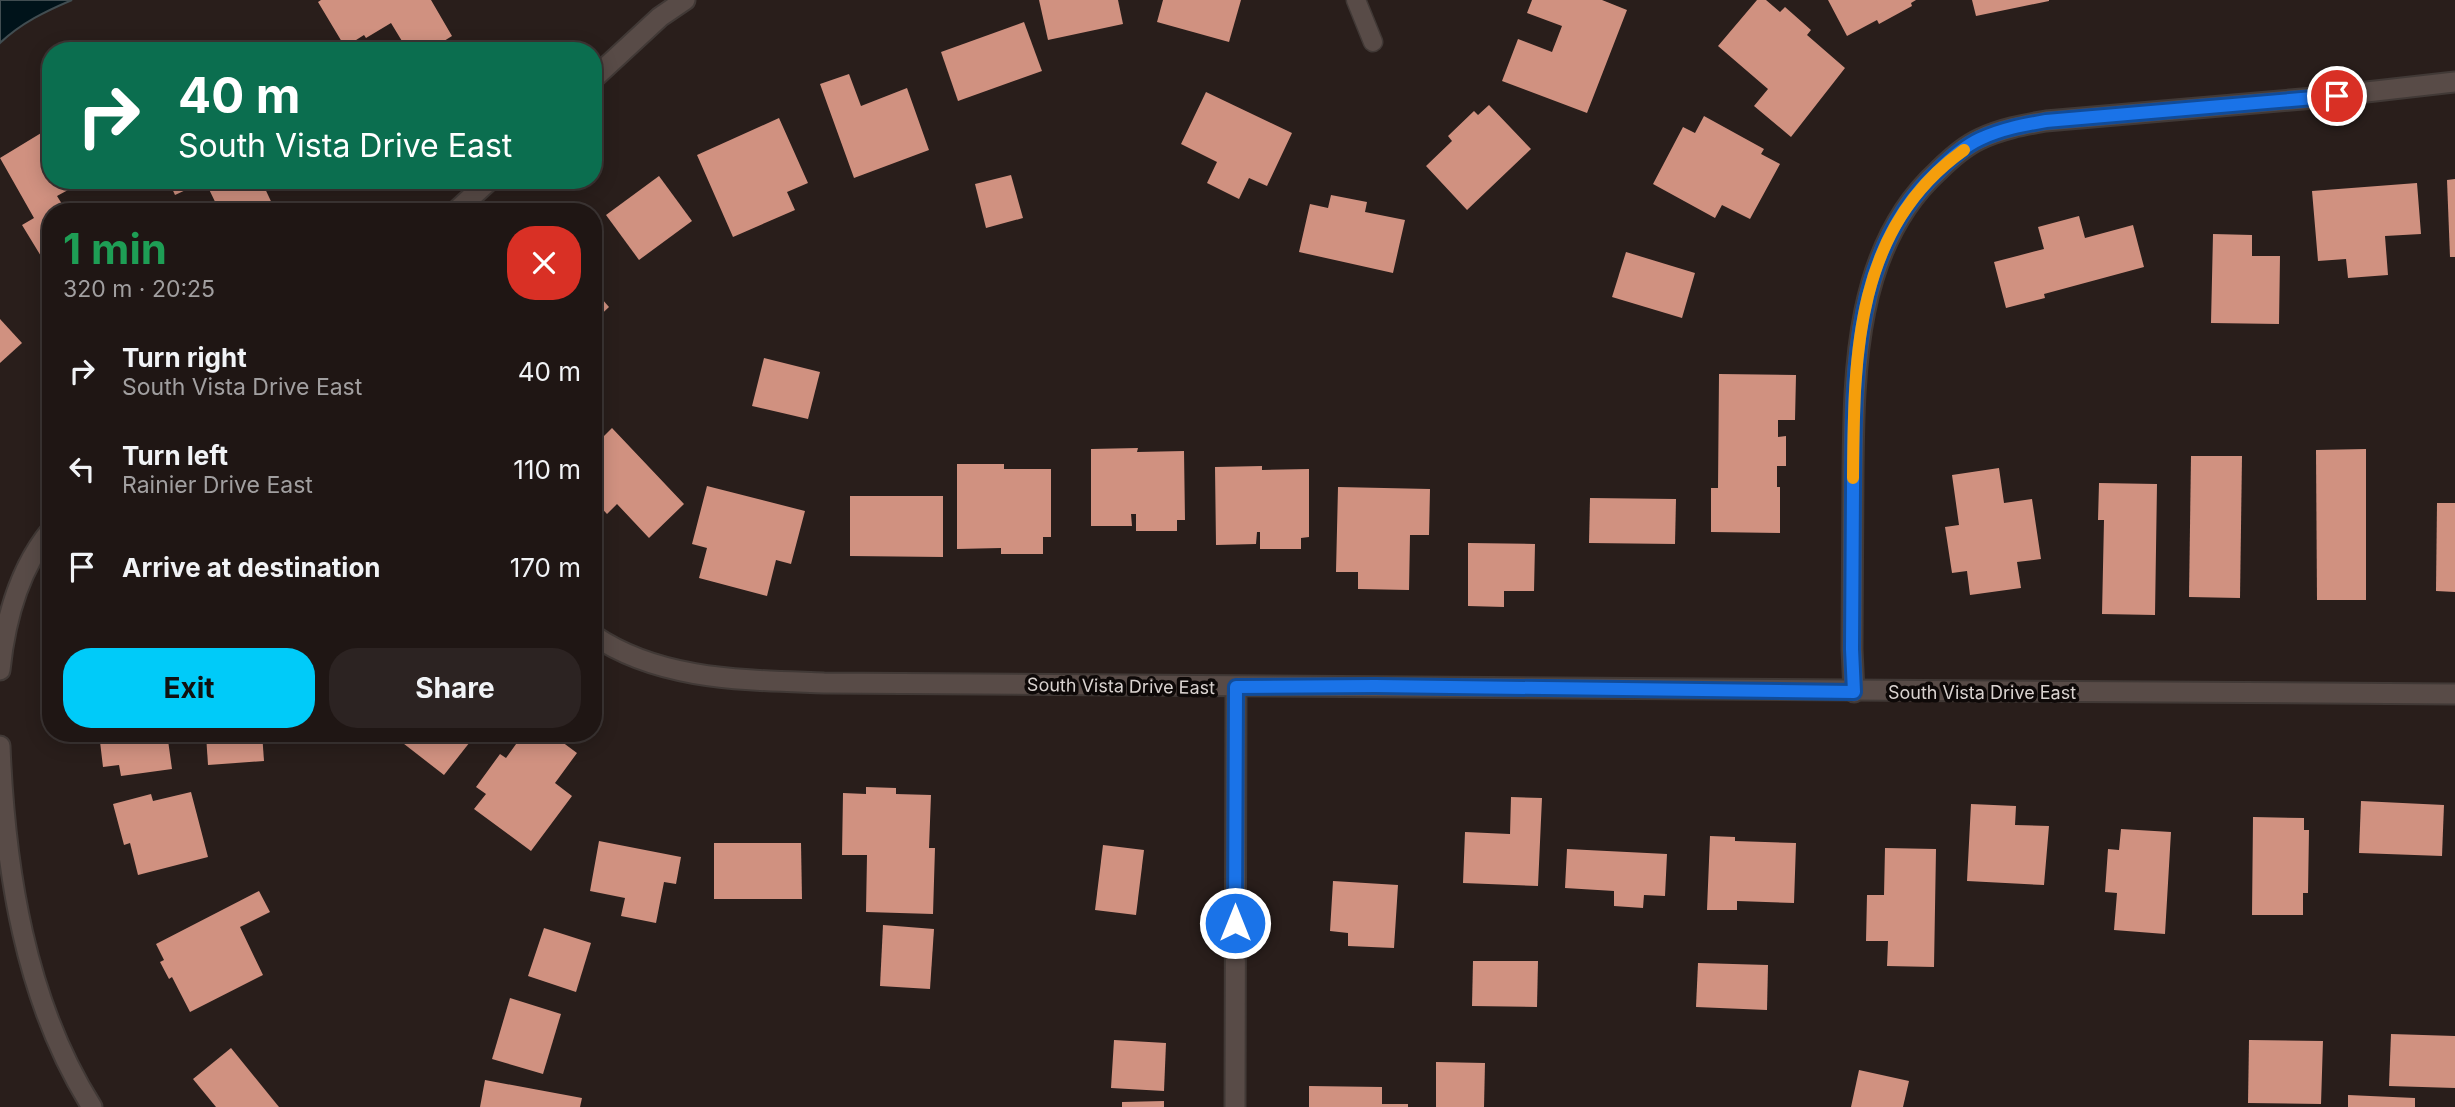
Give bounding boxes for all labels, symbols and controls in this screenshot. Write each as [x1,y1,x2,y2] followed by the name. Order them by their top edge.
[178,66,301,125] text: 40 m
[2307,66,2367,126] pin
[63,70,154,161] icon: right
[2318,77,2356,115] icon: arrive
[178,126,512,165] text: South Vista Drive East
[63,223,167,274] text: 1 min
[507,226,581,300] button: close
[63,275,215,303] text: 320 m · 20:25
[122,342,247,373] text: Turn right
[63,352,101,390] icon: right
[518,356,581,387] text: 40 m
[122,373,362,401] text: South Vista Drive East
[122,440,228,471] text: Turn left
[63,450,101,488] icon: left
[513,454,581,485] text: 110 m
[122,471,313,499] text: Rainier Drive East
[63,548,101,586] icon: arrive
[122,552,381,583] text: Arrive at destination
[510,552,581,583] text: 170 m
[63,648,315,728] button: Exit
[329,648,581,728] button: Share
[1027,674,1215,698] street label: South Vista Drive East
[1888,682,2076,703] street label: South Vista Drive East
[1198,886,1272,960] position arrow

